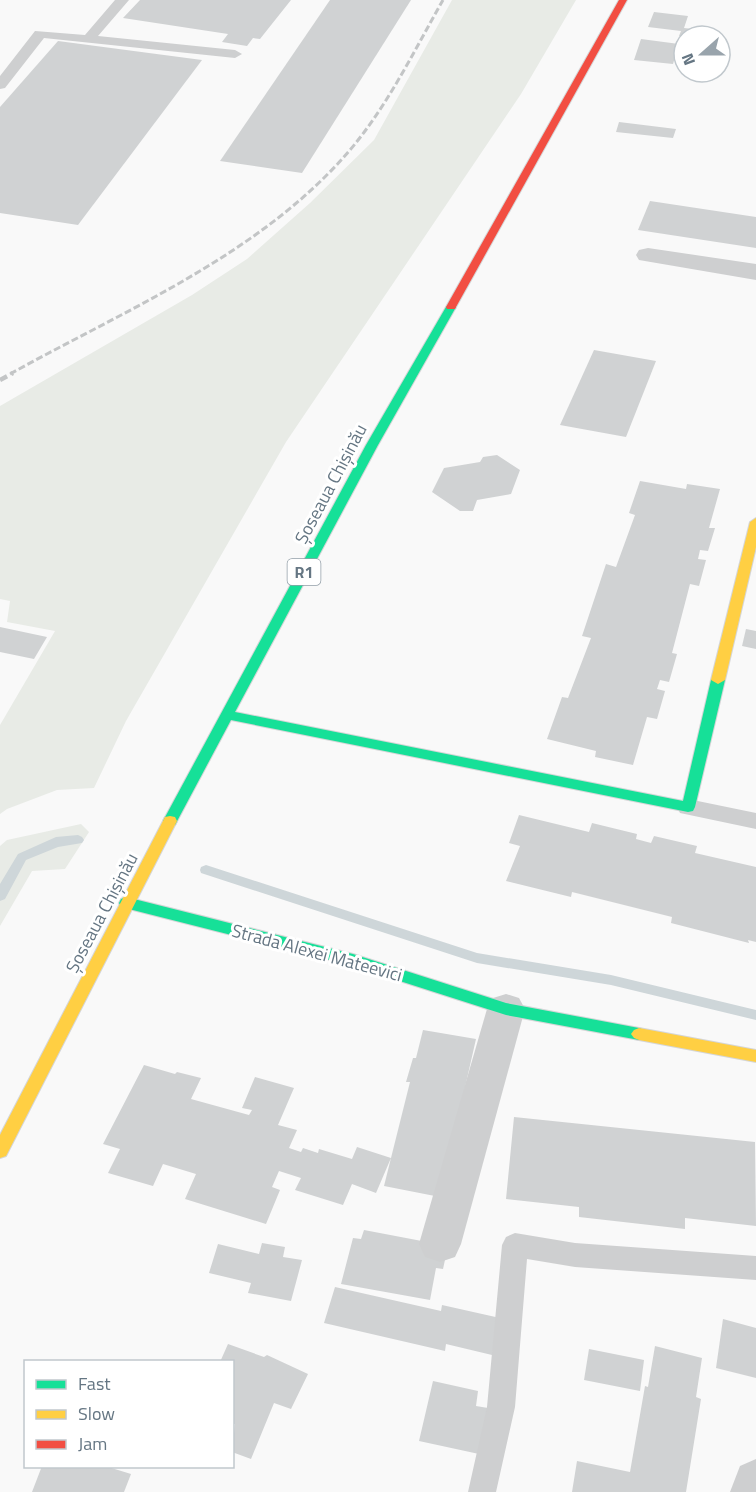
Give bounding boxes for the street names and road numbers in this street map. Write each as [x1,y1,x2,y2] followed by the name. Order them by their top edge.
[288,419,374,548] street label: Șoseaua Chișinău
[288,559,320,585] road number: R1
[59,848,145,977] street label: Șoseaua Chișinău
[229,917,405,988] street label: Strada Alexei Mateevici

